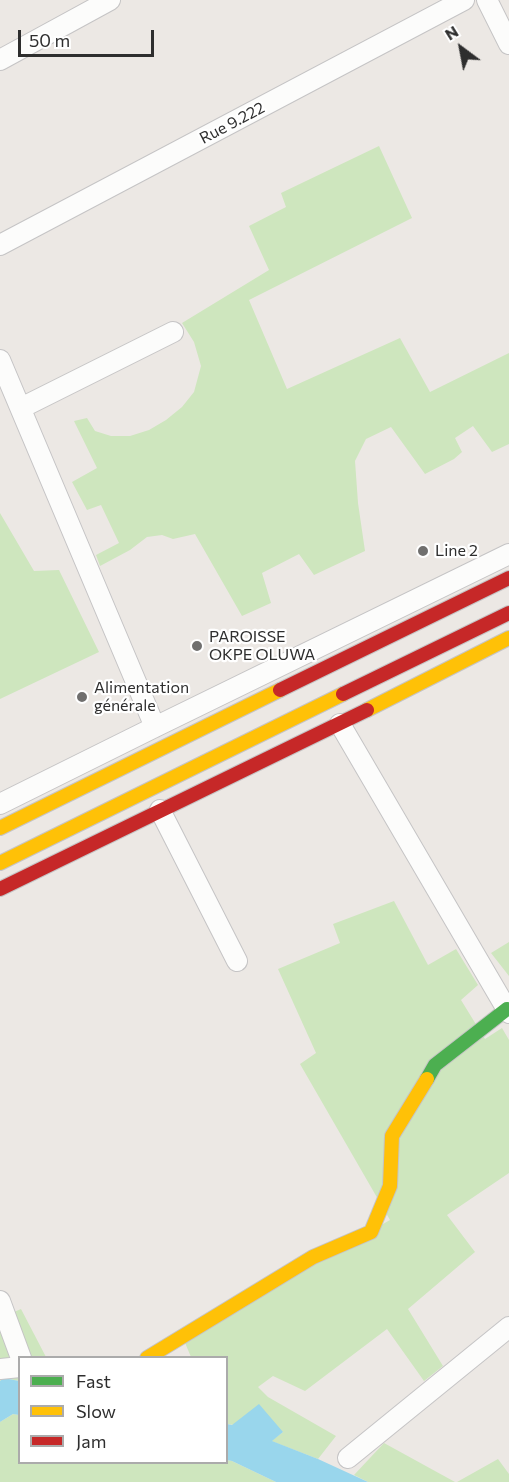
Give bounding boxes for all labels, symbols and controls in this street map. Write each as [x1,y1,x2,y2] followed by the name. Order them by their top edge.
[21,18,158,56] scale bar
[431,18,491,78] north arrow
[441,21,461,44] text: N
[29,29,70,51] text: 50 m
[196,98,268,148] street label: Rue 9.222
[435,541,478,561] place label: Line 2
[416,544,430,558] marker: Line 2
[209,627,315,665] place label: PAROISSE OKPE OLUWA
[190,639,204,653] marker: PAROISSE OKPE OLUWA
[94,678,189,716] place label: Alimentation générale
[75,690,89,704] marker: Alimentation générale
[18,1356,228,1464] legend
[76,1370,111,1392] text: Fast
[76,1400,116,1422] text: Slow
[76,1430,106,1452] text: Jam

